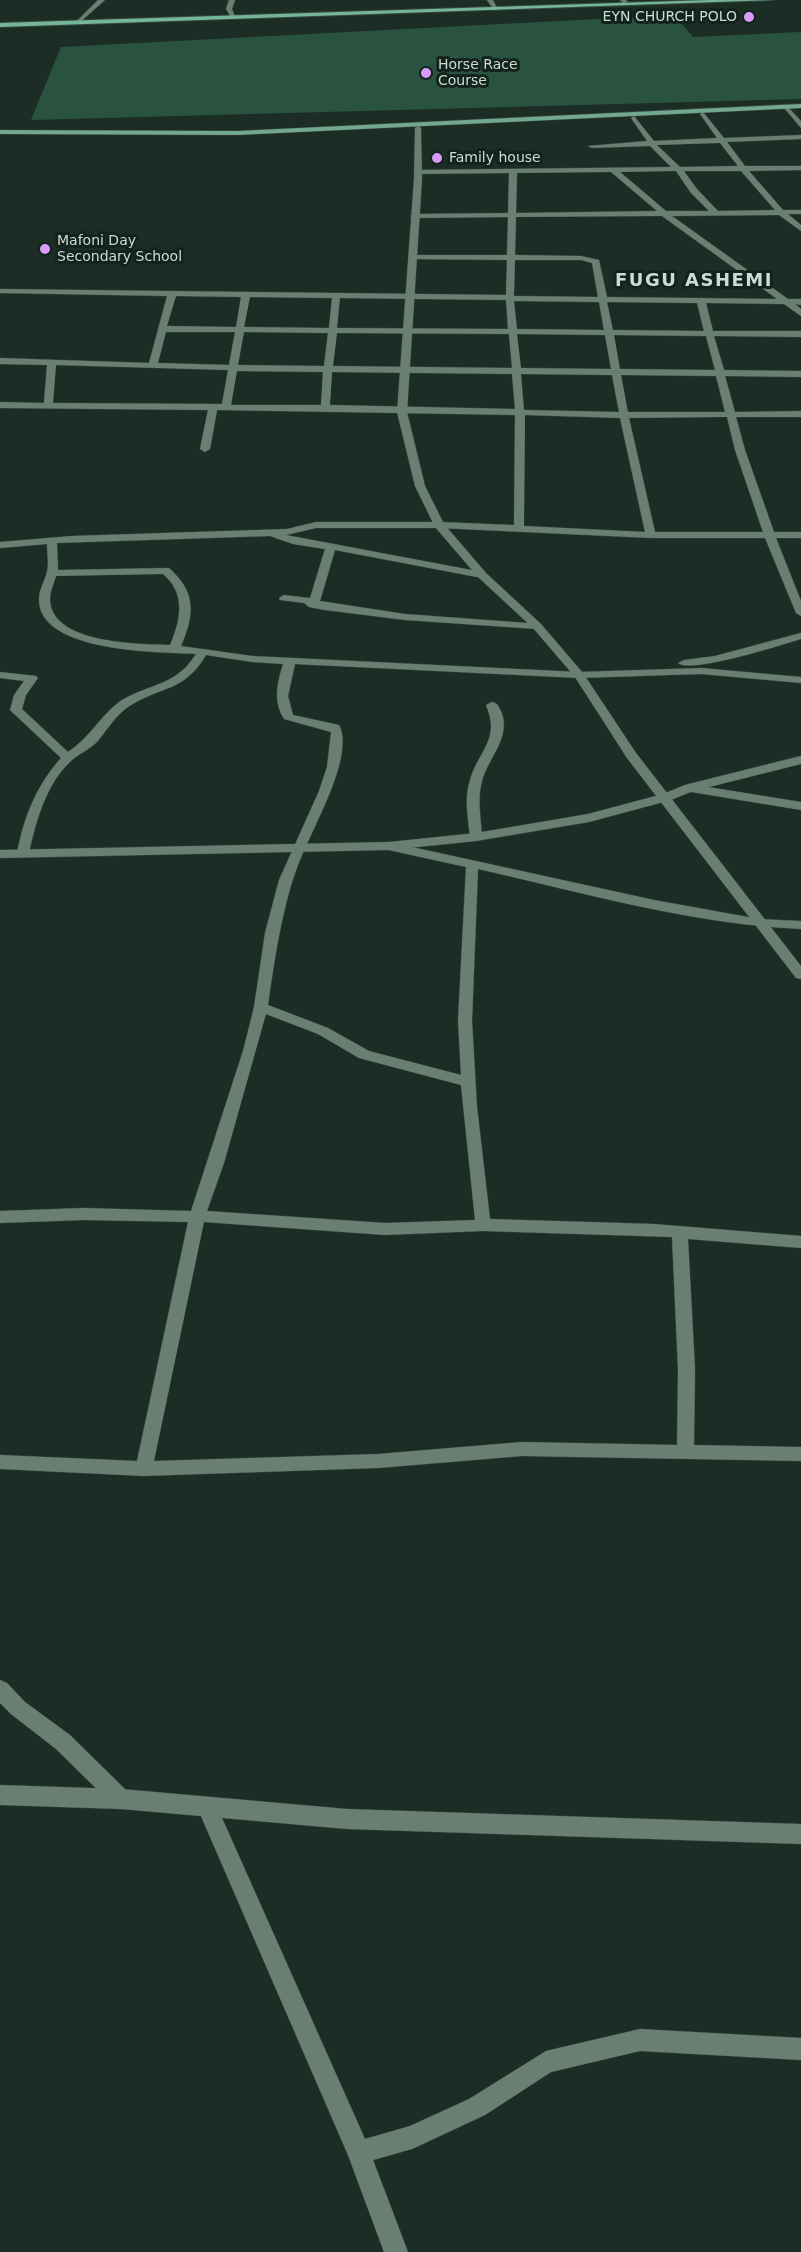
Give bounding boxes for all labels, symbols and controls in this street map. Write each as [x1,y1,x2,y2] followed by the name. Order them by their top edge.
[603,9,737,25] place label: EYN CHURCH POLO
[742,10,756,24] marker: EYN CHURCH POLO
[438,57,518,90] place label: Horse Race Course
[419,66,433,80] marker: Horse Race Course
[449,150,541,166] place label: Family house
[430,151,444,165] marker: Family house
[57,233,182,266] place label: Mafoni Day Secondary School
[38,242,52,256] marker: Mafoni Day Secondary School
[615,270,773,292] district label: FUGU ASHEMI

